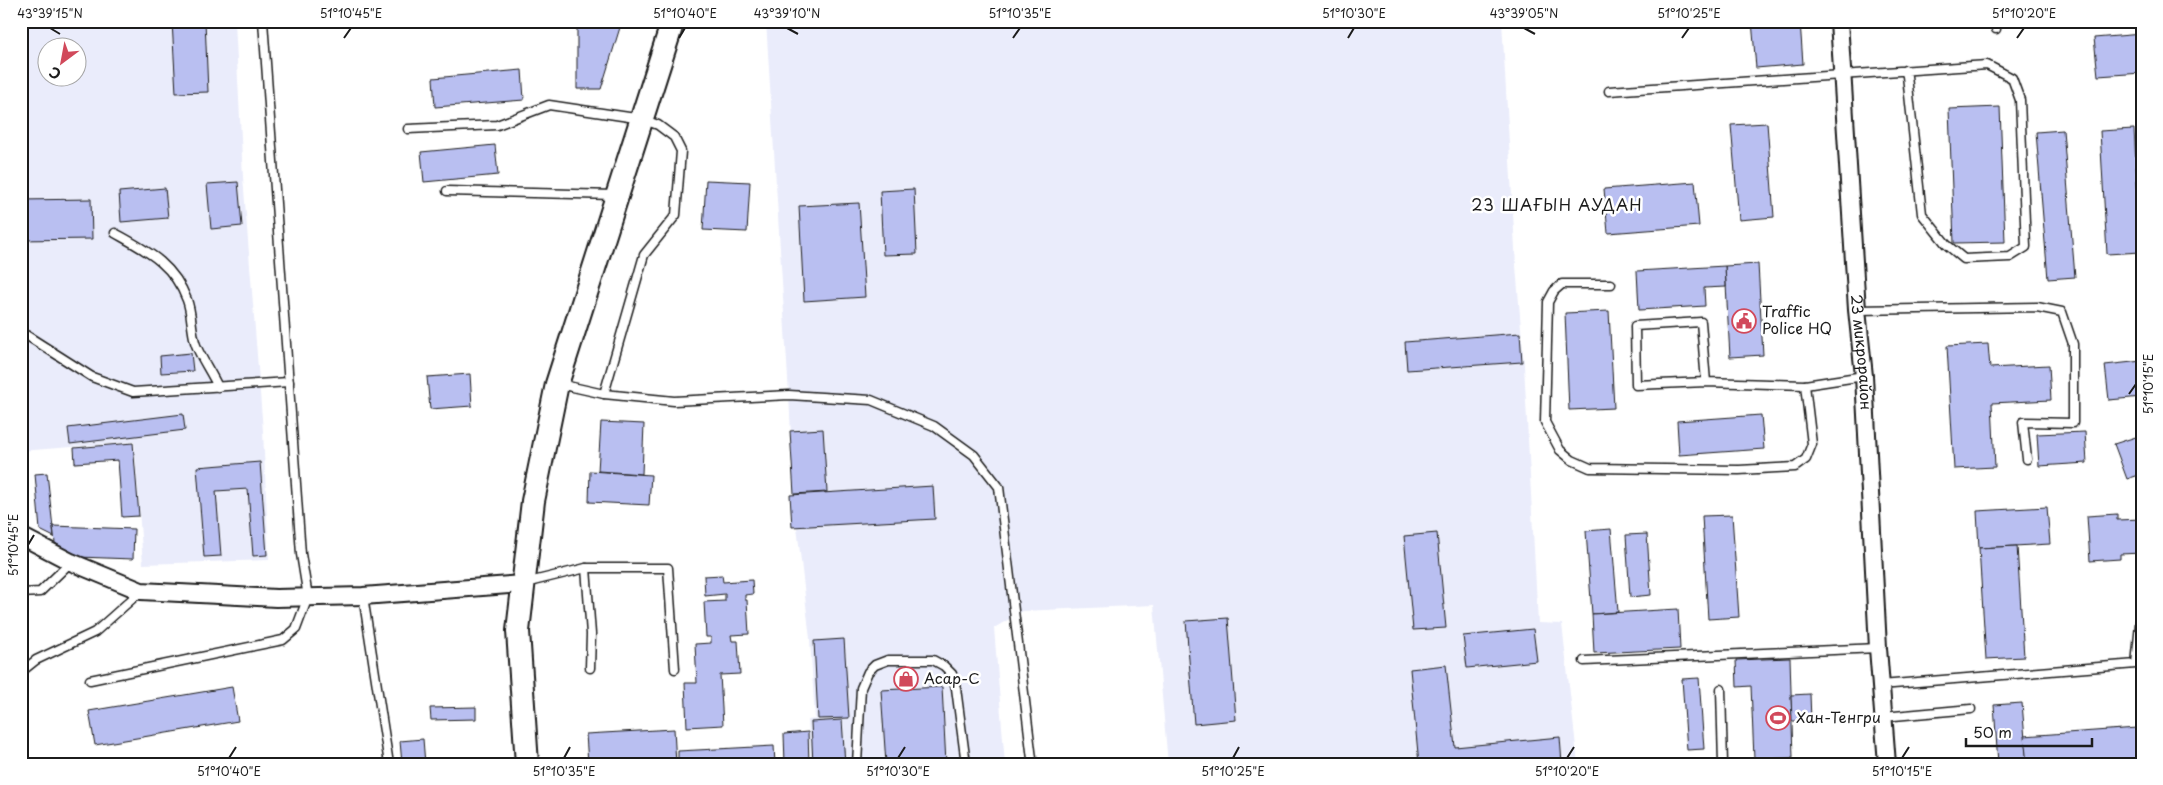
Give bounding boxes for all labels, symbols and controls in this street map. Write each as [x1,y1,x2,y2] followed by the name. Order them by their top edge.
[17,4,83,22] text: 43°39'15"N
[320,4,382,22] text: 51°10'45"E
[653,4,717,22] text: 51°10'40"E
[754,4,820,22] text: 43°39'10"N
[989,4,1051,22] text: 51°10'35"E
[1322,4,1386,22] text: 51°10'30"E
[1490,4,1558,22] text: 43°39'05"N
[1657,4,1721,22] text: 51°10'25"E
[1992,4,2056,22] text: 51°10'20"E
[38,38,88,88] north arrow
[45,62,65,85] text: С
[1471,192,1643,216] district label: 23 ШАҒЫН АУДАН
[1846,294,1879,411] street label: 23 микрорайон
[1762,299,1832,339] place label: Traffic Police HQ
[1731,308,1757,334] public building icon: Traffic Police HQ
[2139,354,2157,414] text: 51°10'15"E
[4,514,22,576] text: 51°10'45"E
[893,666,919,692] shop icon: Асар-С
[924,666,980,689] place label: Асар-С
[1765,705,1791,731] sports icon: Хан-Тенгри
[1796,705,1881,728] place label: Хан-Тенгри
[1966,715,2092,747] scale bar
[1973,720,2012,743] text: 50 m
[197,762,261,780] text: 51°10'40"E
[533,762,595,780] text: 51°10'35"E
[866,762,930,780] text: 51°10'30"E
[1201,762,1265,780] text: 51°10'25"E
[1535,762,1599,780] text: 51°10'20"E
[1872,762,1932,780] text: 51°10'15"E

